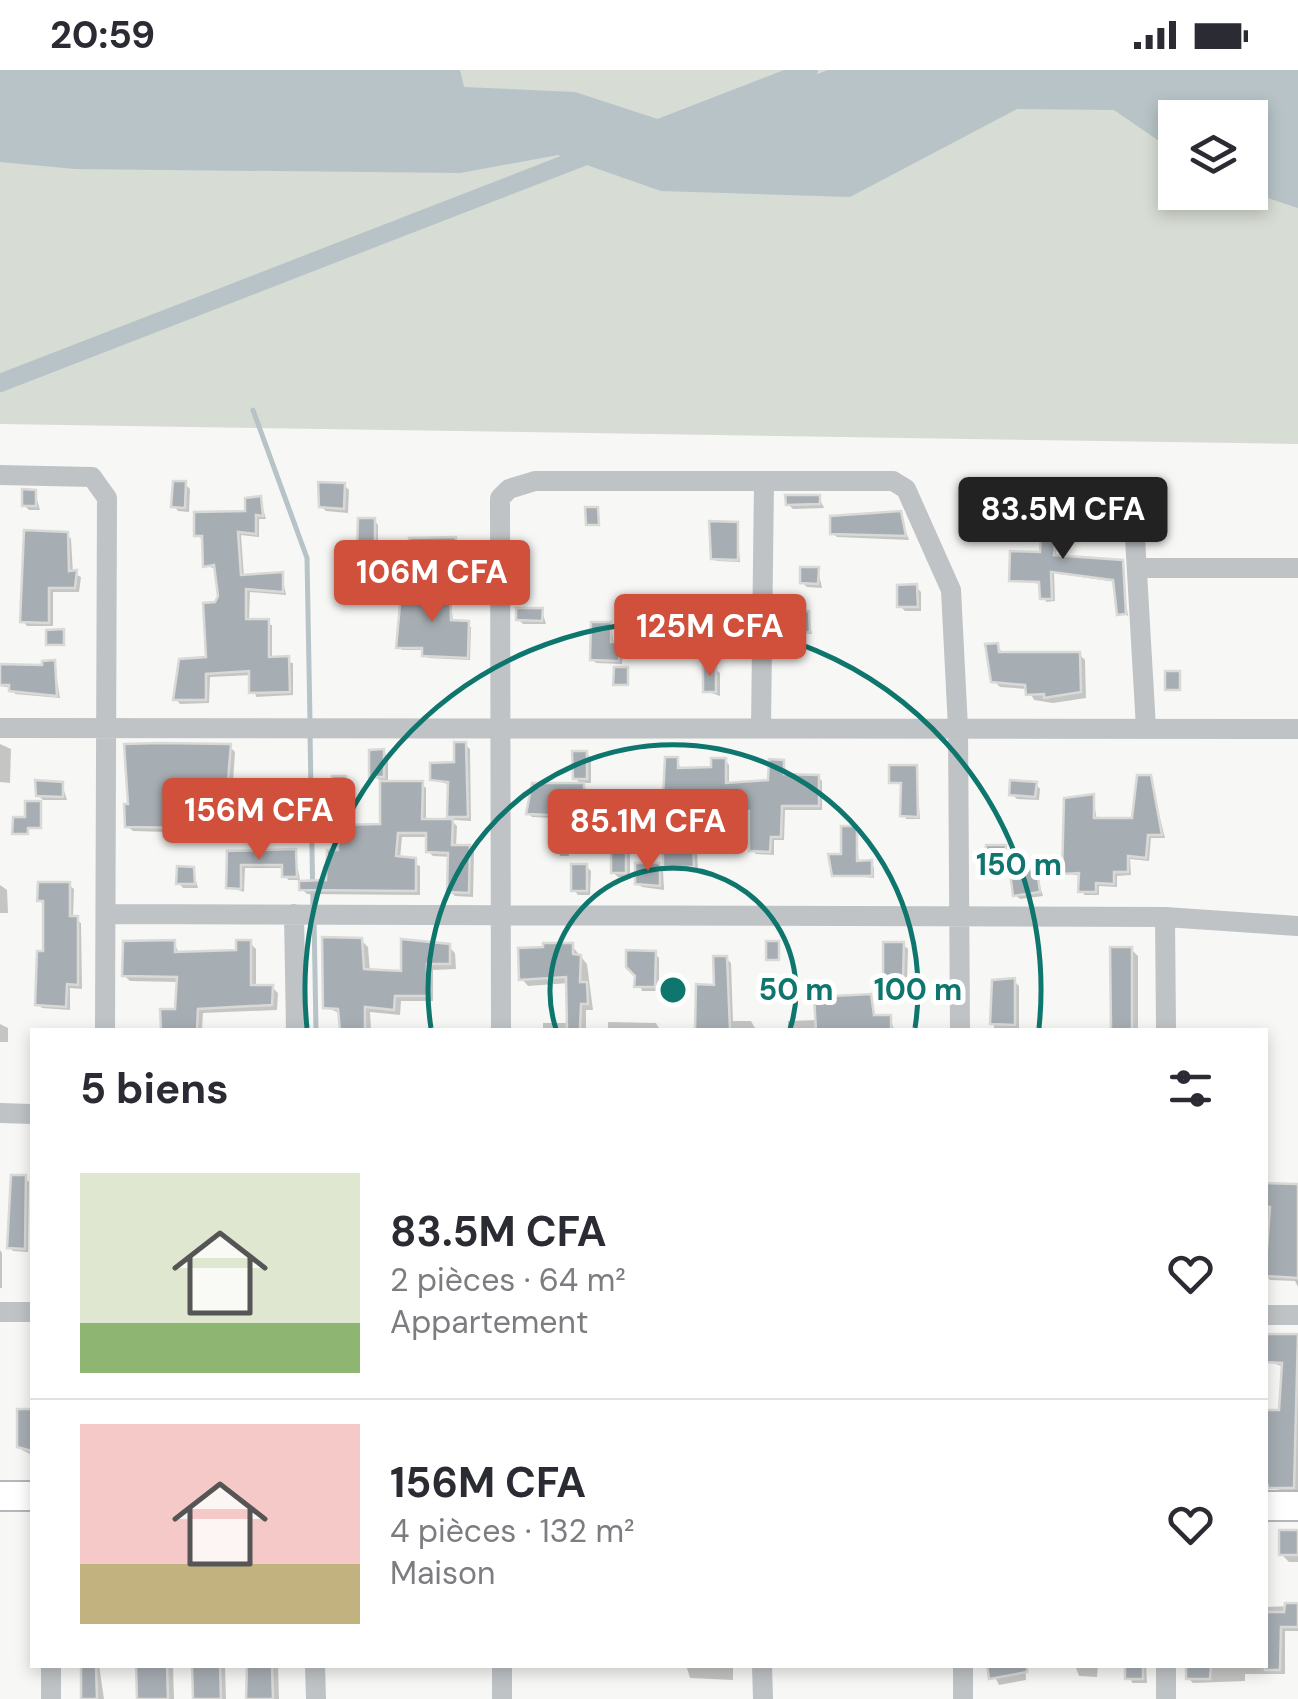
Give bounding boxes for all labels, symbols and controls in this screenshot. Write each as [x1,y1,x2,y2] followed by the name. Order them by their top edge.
[50,10,155,60] text: 20:59
[1158,100,1268,210] map controls
[1158,100,1268,210] button: layers
[949,477,1177,562] pin: 83.5M CFA
[980,488,1146,530] text: 83.5M CFA
[329,540,535,625] pin: 106M CFA
[356,551,508,593] text: 106M CFA
[607,594,813,679] pin: 125M CFA
[636,605,784,647] text: 125M CFA
[156,778,362,863] pin: 156M CFA
[184,789,334,831] text: 156M CFA
[534,789,762,874] pin: 85.1M CFA
[570,800,726,842] text: 85.1M CFA
[976,845,1062,884] text: 150 m
[758,970,834,1009] text: 50 m
[874,970,962,1009] text: 100 m
[655,972,691,1008] centre of rings
[80,1061,229,1116] text: 5 biens
[1163,1061,1218,1116] icon: filters
[390,1204,607,1259] text: 83.5M CFA
[160,1213,280,1333] icon: home
[1163,1246,1218,1301] icon: heart
[390,1259,626,1301] text: 2 pièces · 64 m²
[390,1301,588,1343] text: Appartement
[390,1455,586,1510] text: 156M CFA
[160,1464,280,1584] icon: home
[1163,1497,1218,1552] icon: heart
[390,1510,635,1552] text: 4 pièces · 132 m²
[390,1552,495,1594] text: Maison

